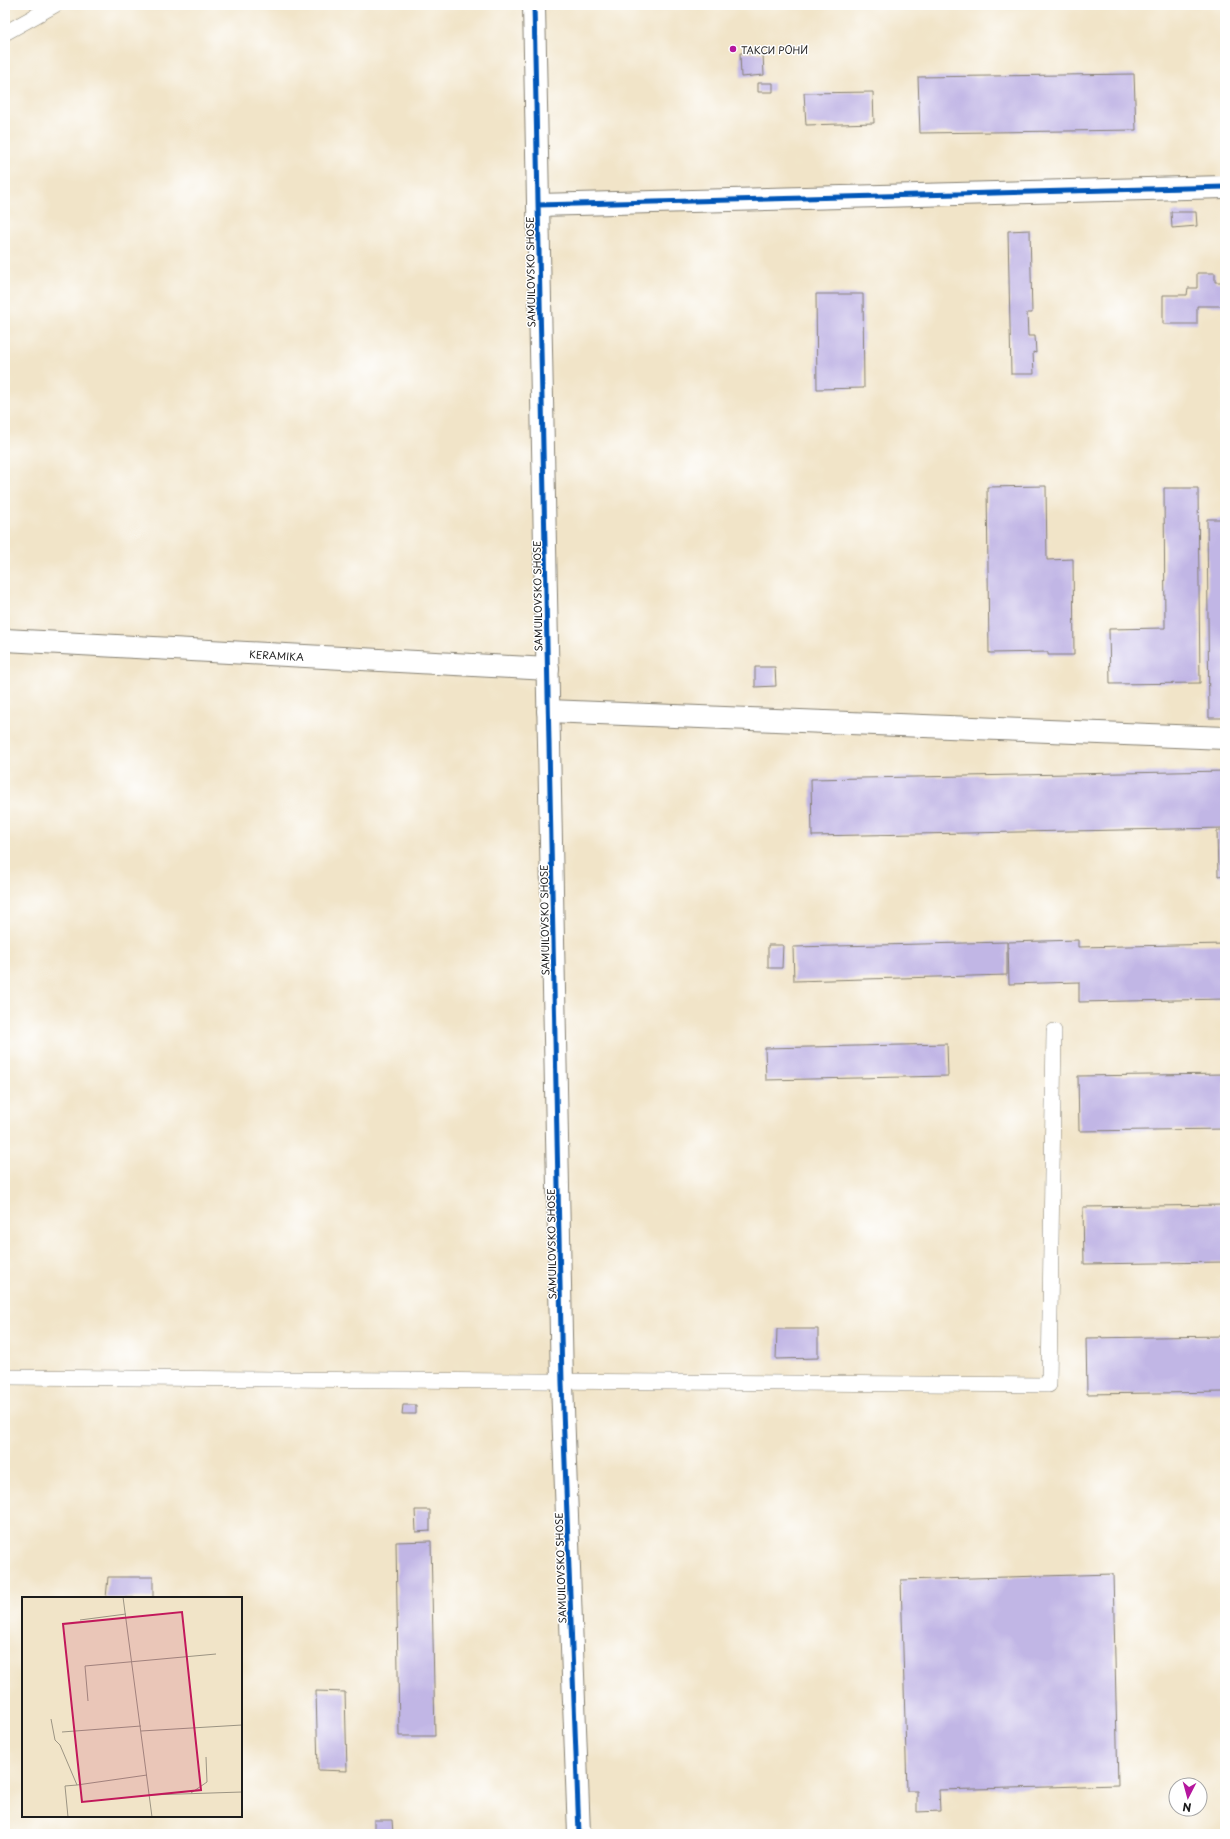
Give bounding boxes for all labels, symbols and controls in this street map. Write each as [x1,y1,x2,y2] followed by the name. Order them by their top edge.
[741,42,808,57] place label: ТАКСИ РОНИ
[728,44,738,54] marker: ТАКСИ РОНИ
[522,216,538,328] street label: SAMUILOVSKO SHOSE
[529,540,545,652] street label: SAMUILOVSKO SHOSE
[249,646,305,663] street label: KERAMIKA
[536,864,552,976] street label: SAMUILOVSKO SHOSE
[543,1188,559,1300] street label: SAMUILOVSKO SHOSE
[551,1512,569,1624] street label: SAMUILOVSKO SHOSE
[22,1597,242,1817] inset map
[1168,1777,1208,1817] north arrow
[1181,1799,1192,1816] text: N

